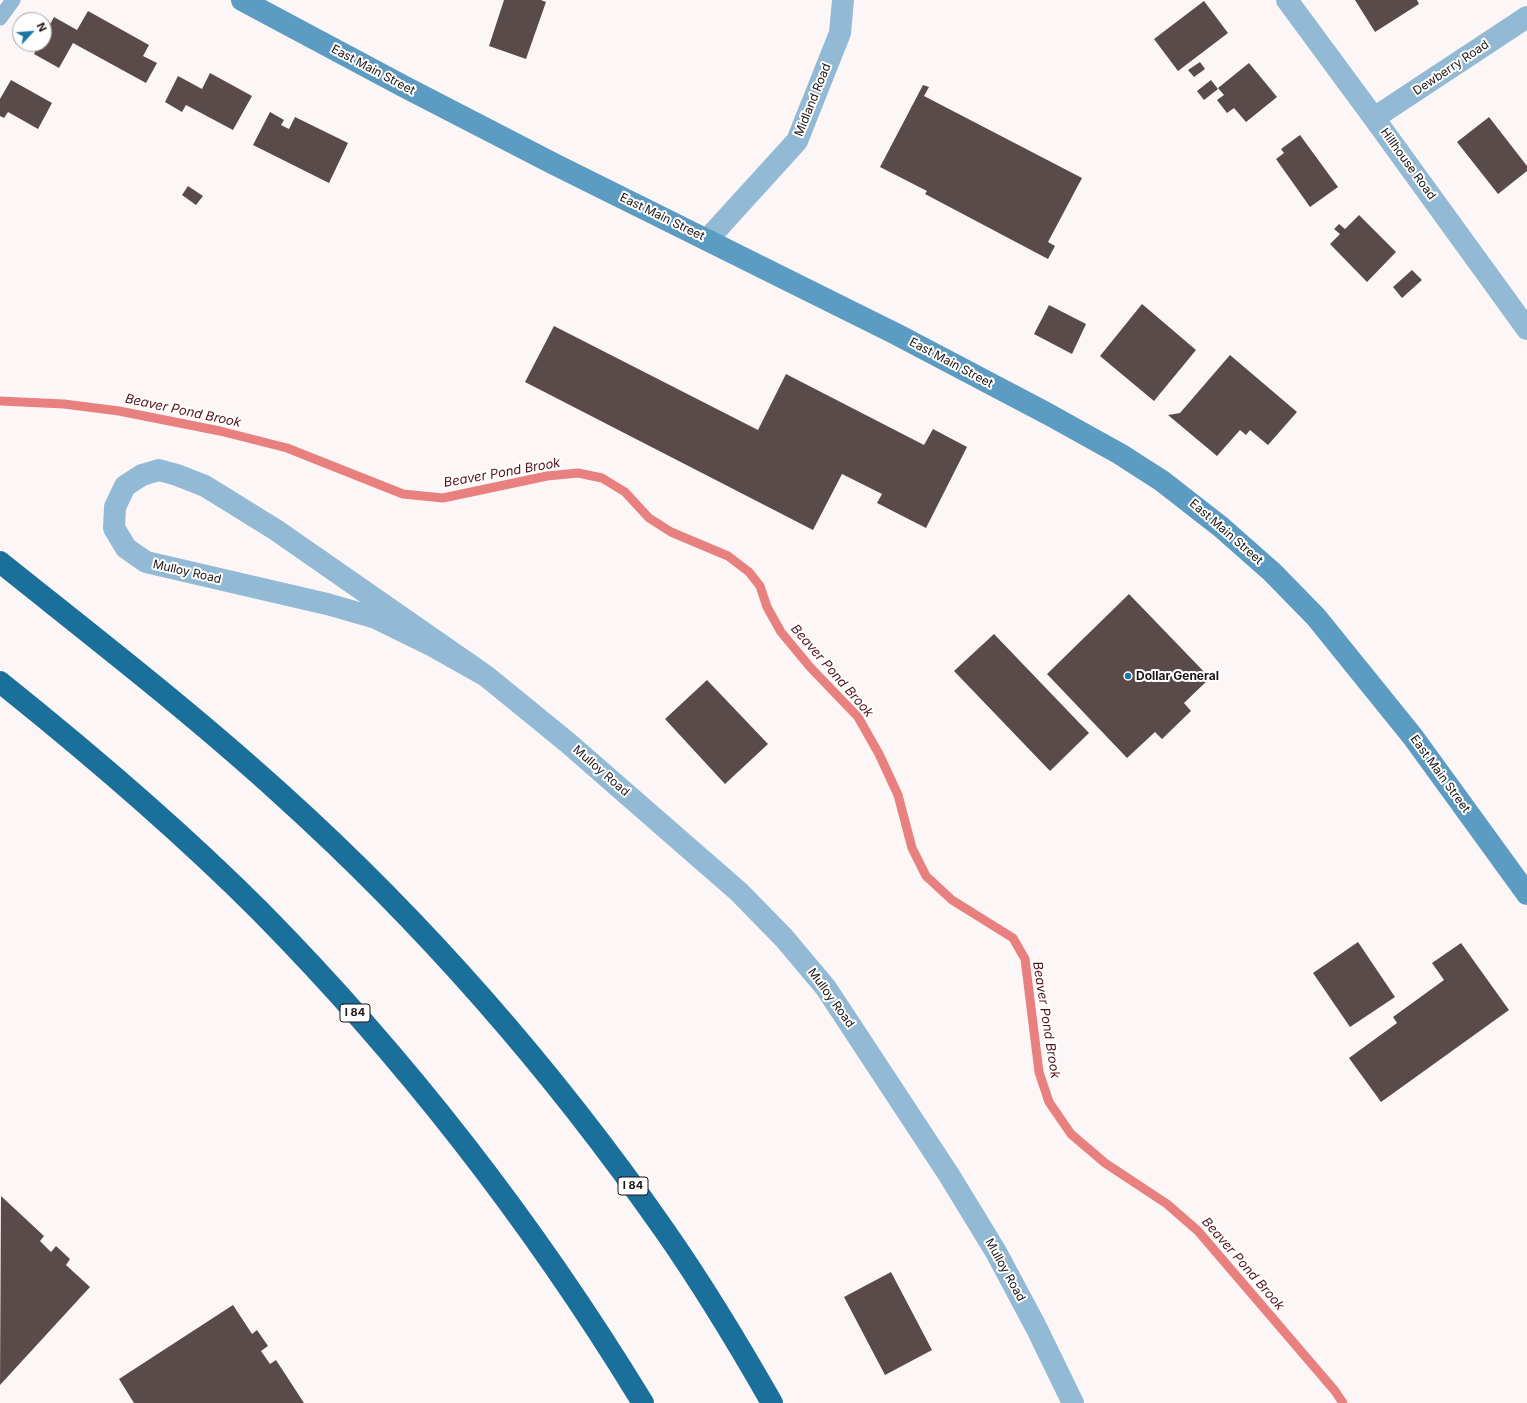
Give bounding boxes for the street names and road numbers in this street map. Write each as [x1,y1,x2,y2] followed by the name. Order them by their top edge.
[1410,37,1492,99] street label: Dewberry Road
[329,42,417,98] street label: East Main Street
[792,61,834,139] street label: Midland Road
[1377,126,1439,202] street label: Hillhouse Road
[617,190,707,244] street label: East Main Street
[907,335,995,391] street label: East Main Street
[1186,496,1266,568] street label: East Main Street
[151,557,223,587] street label: Mulloy Road
[1407,732,1473,816] street label: East Main Street
[570,743,632,799] street label: Mulloy Road
[805,966,857,1030] street label: Mulloy Road
[340,1004,370,1022] road number: I 84
[618,1177,648,1195] road number: I 84
[982,1236,1028,1304] street label: Mulloy Road

